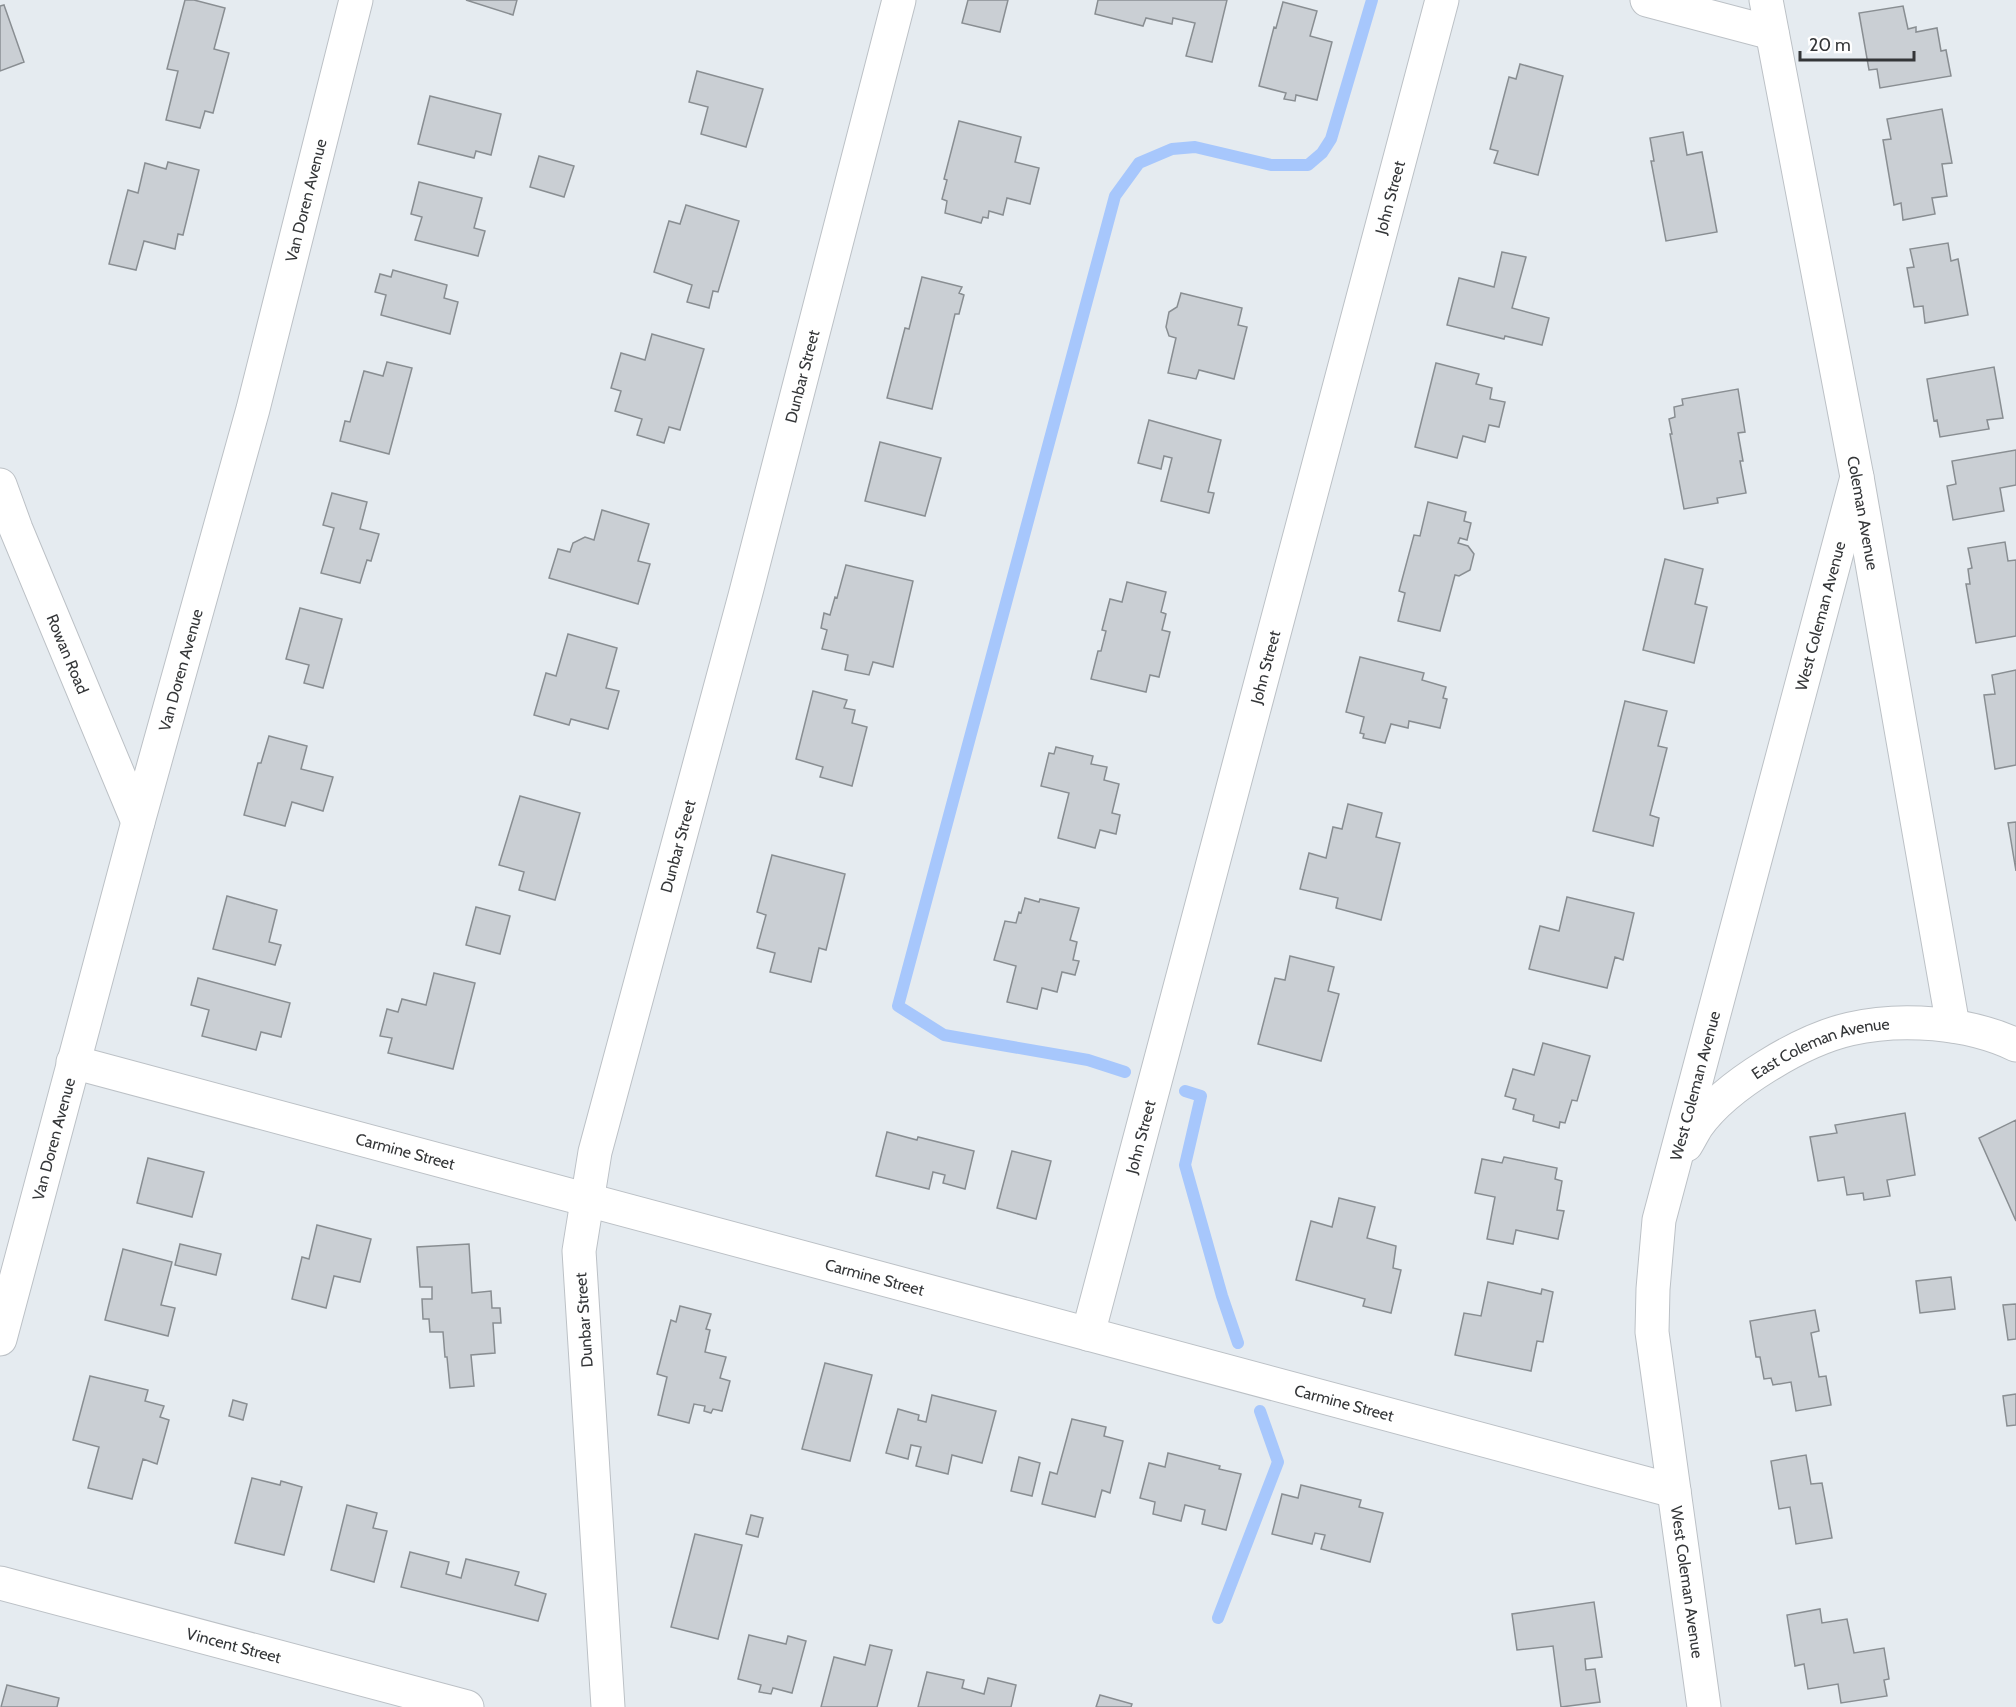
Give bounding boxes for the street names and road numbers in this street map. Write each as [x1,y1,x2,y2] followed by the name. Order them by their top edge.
[281,137,330,264] street label: Van Doren Avenue
[1371,158,1409,237] street label: John Street
[781,327,823,425] street label: Dunbar Street
[1844,454,1883,571] street label: Coleman Avenue
[1791,539,1849,693] street label: West Coleman Avenue
[154,607,206,733] street label: Van Doren Avenue
[43,611,93,697] street label: Rowan Road
[1246,628,1284,707] street label: John Street
[656,797,699,895] street label: Dunbar Street
[1666,1009,1724,1162] street label: West Coleman Avenue
[1748,1014,1890,1083] street label: East Coleman Avenue
[28,1076,79,1202] street label: Van Doren Avenue
[1121,1098,1159,1177] street label: John Street
[354,1129,458,1174] street label: Carmine Street
[823,1254,927,1299] street label: Carmine Street
[571,1271,597,1368] street label: Dunbar Street
[1292,1380,1396,1425] street label: Carmine Street
[1667,1505,1707,1659] street label: West Coleman Avenue
[184,1623,284,1667] street label: Vincent Street

